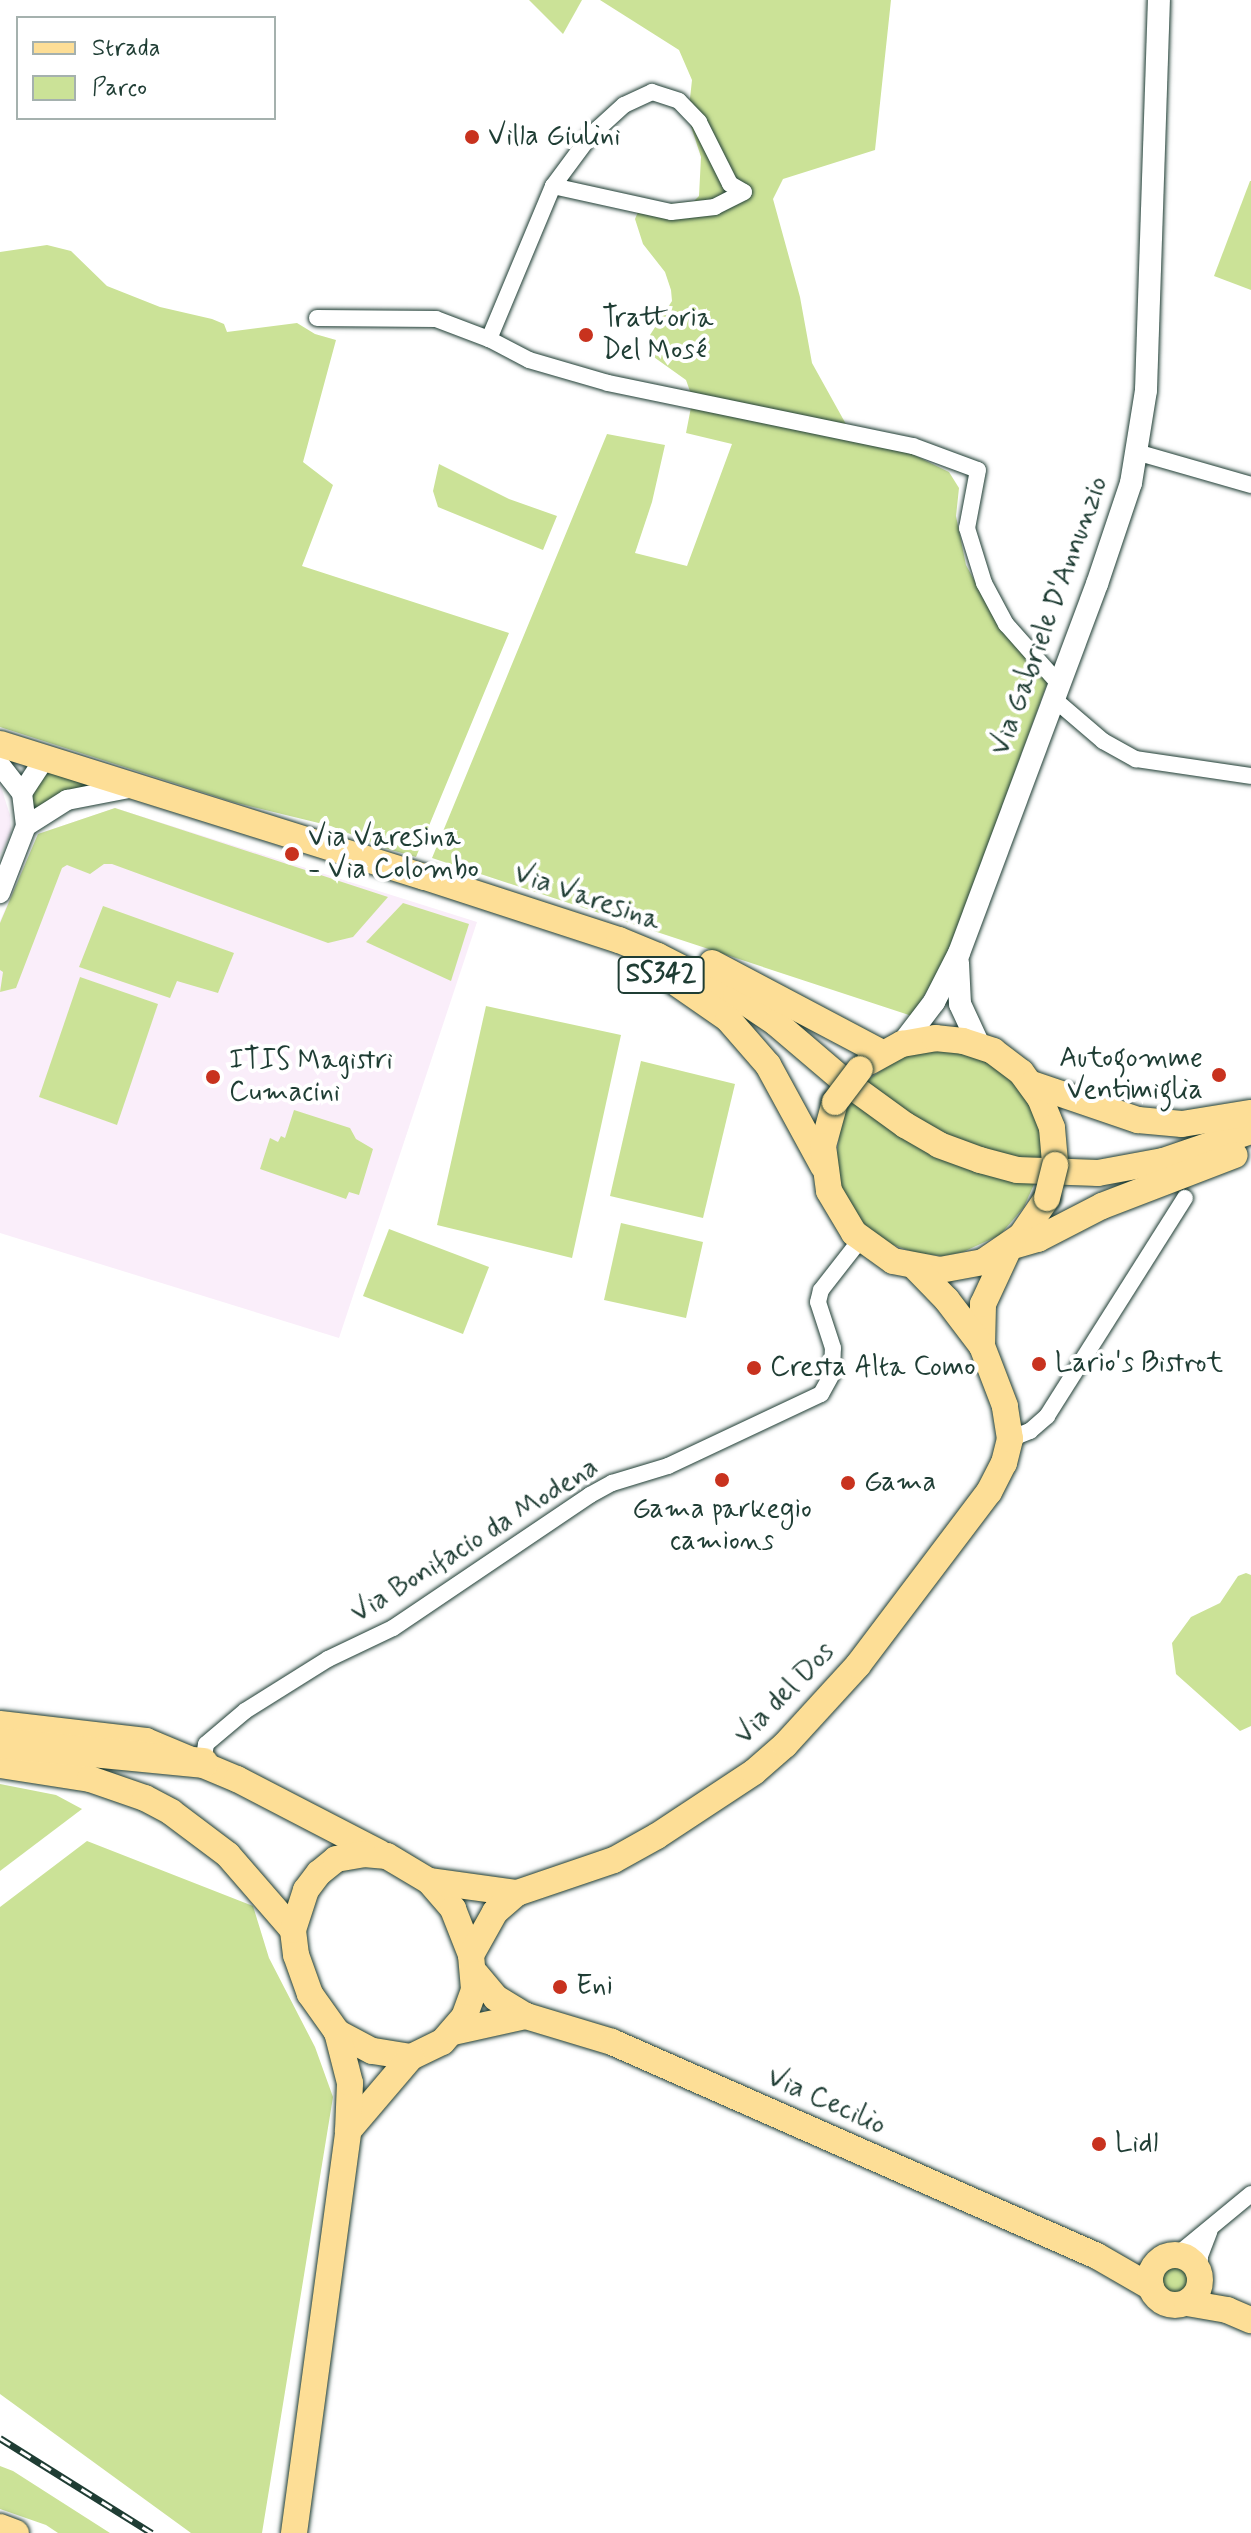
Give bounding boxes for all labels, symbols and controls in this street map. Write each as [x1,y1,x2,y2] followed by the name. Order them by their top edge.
[16,16,276,120] legend
[92,33,161,64] text: Strada
[92,73,147,104] text: Parco
[488,120,617,154] place label: Villa Giulini
[463,128,481,146] marker: Villa Giulini
[602,302,714,368] place label: Trattoria Del Mosé
[577,326,595,344] marker: Trattoria Del Mosé
[984,473,1116,759] street label: Via Gabriele D'Annunzio
[308,821,479,887] place label: Via Varesina - Via Colombo
[283,845,301,863] marker: Via Varesina - Via Colombo
[512,858,662,938] street label: Via Varesina
[617,953,705,997] road number: SS342
[1059,1042,1203,1108] place label: Autogomme Ventimiglia
[229,1044,393,1110] place label: ITIS Magistri Cumacini
[1210,1066,1228,1084] marker: Autogomme Ventimiglia
[204,1068,222,1086] marker: ITIS Magistri Cumacini
[1055,1347,1224,1381] place label: Lario's Bistrot
[770,1351,981,1385] place label: Cresta Alta Como
[1030,1355,1048,1373] marker: Lario's Bistrot
[745,1359,763,1377] marker: Cresta Alta Como
[340,1448,610,1634] street label: Via Bonifacio da Modena
[864,1466,936,1500] place label: Gama
[713,1471,731,1489] marker: Gama parkegio camions
[839,1474,857,1492] marker: Gama
[635,1493,809,1559] place label: Gama parkegio camions
[728,1635,842,1753] street label: Via del Dos
[576,1970,613,2004] place label: Eni
[551,1978,569,1996] marker: Eni
[761,2061,891,2143] street label: Via Cecilio
[1115,2127,1158,2161] place label: Lidl
[1090,2135,1108,2153] marker: Lidl

